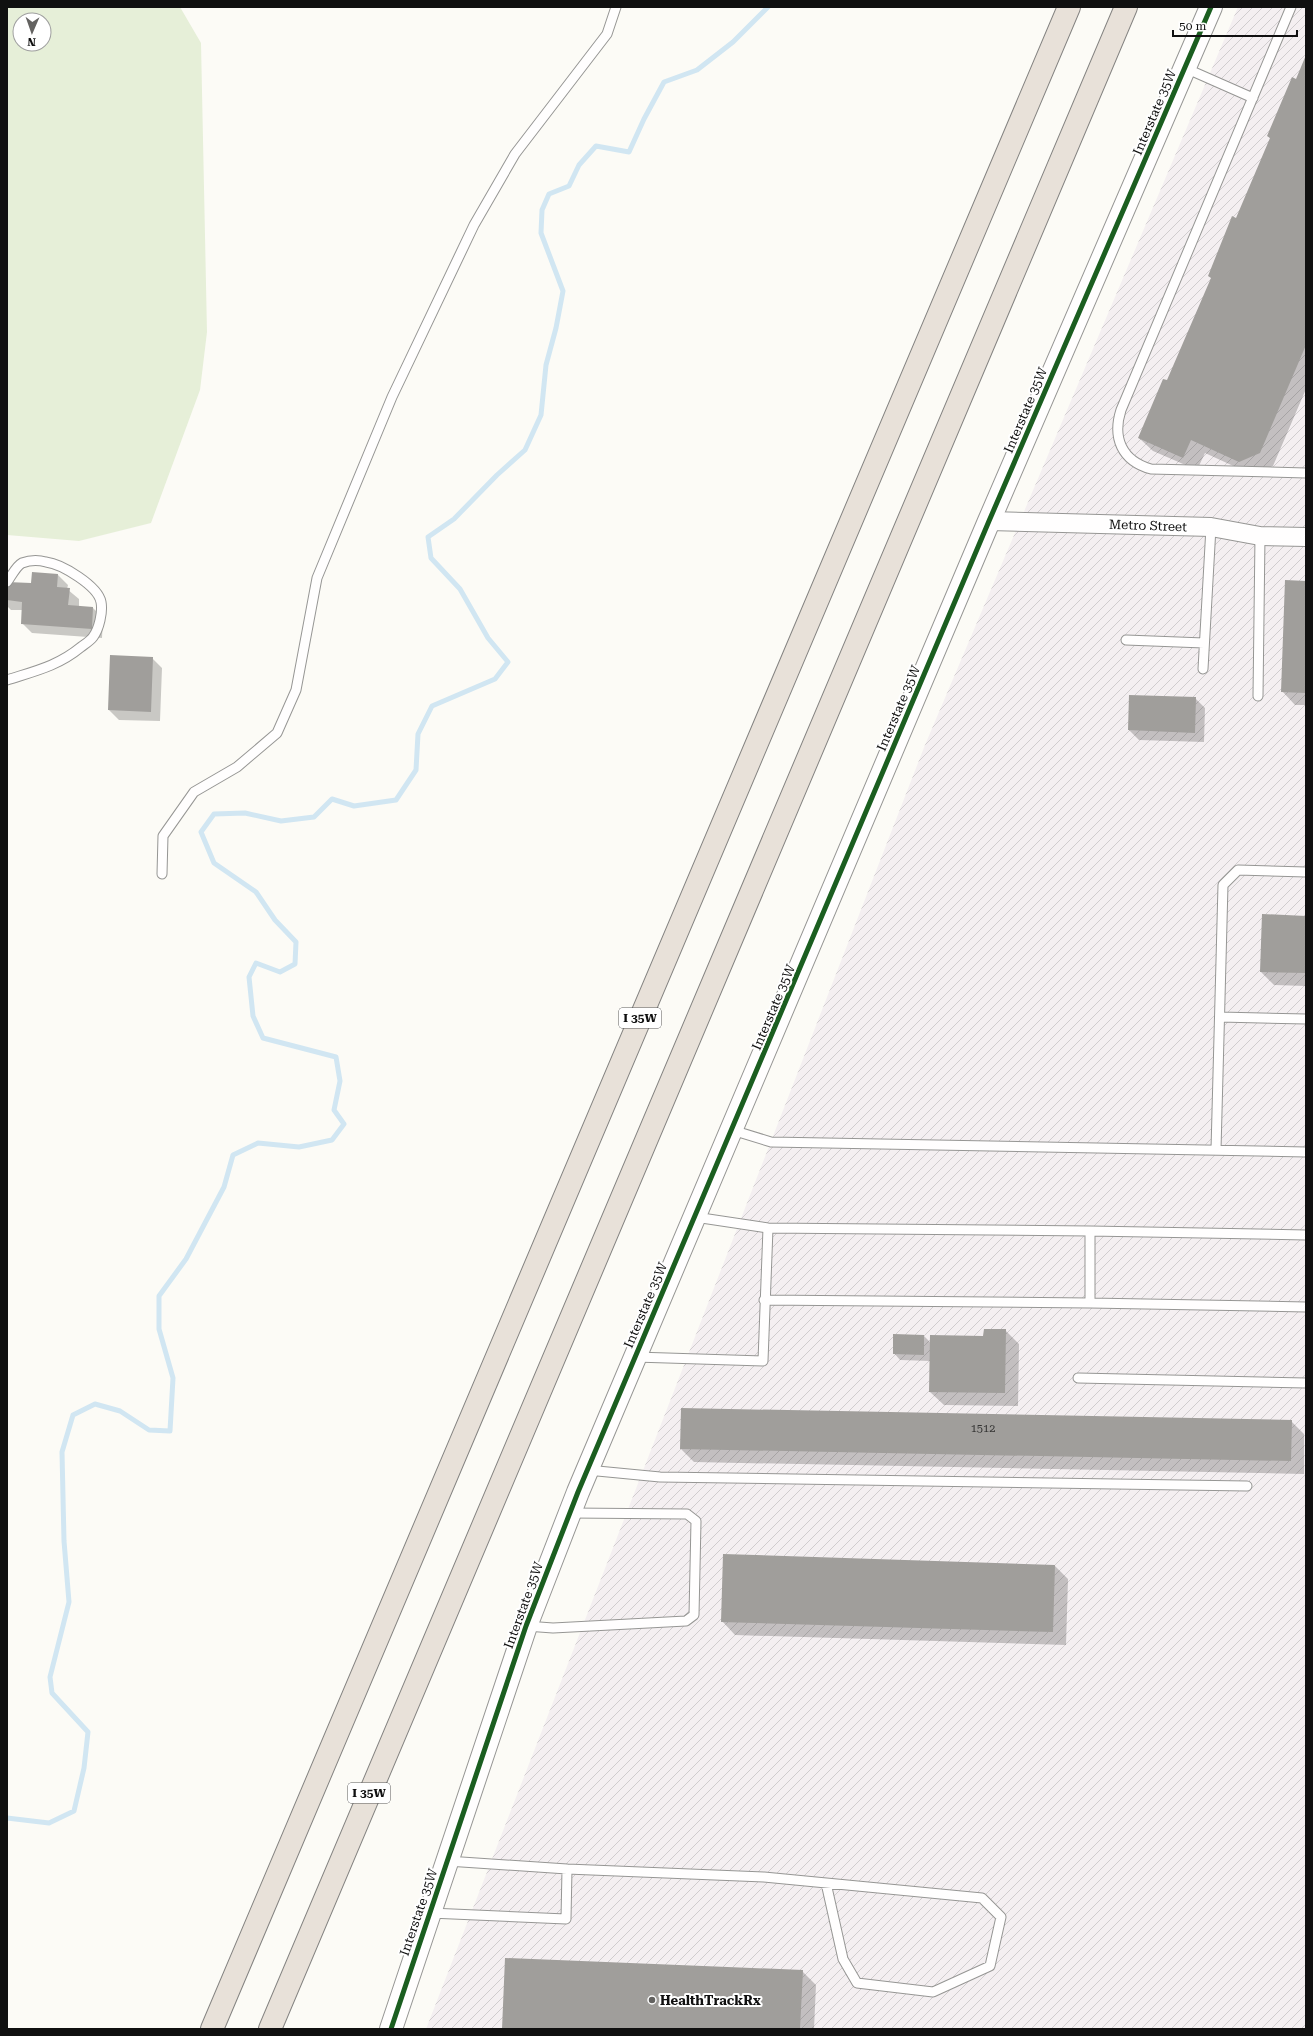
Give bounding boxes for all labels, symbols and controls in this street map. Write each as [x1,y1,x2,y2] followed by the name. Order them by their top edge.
[12,12,52,52] north arrow
[1173,12,1297,38] scale bar
[1179,19,1206,33] text: 50 m
[27,35,36,48] text: N
[1130,67,1180,157] street label: Interstate 35W
[1001,365,1051,455] street label: Interstate 35W
[1109,517,1187,534] street label: Metro Street
[874,663,924,753] street label: Interstate 35W
[749,962,799,1052] street label: Interstate 35W
[619,1008,661,1028] road number: I 35W
[621,1260,671,1350] street label: Interstate 35W
[971,1422,995,1435] house number: 1512
[501,1559,546,1651] street label: Interstate 35W
[348,1783,390,1803] road number: I 35W
[397,1866,441,1958] street label: Interstate 35W
[660,1993,761,2008] place label: HealthTrackRx
[647,1995,657,2005] marker: HealthTrackRx

